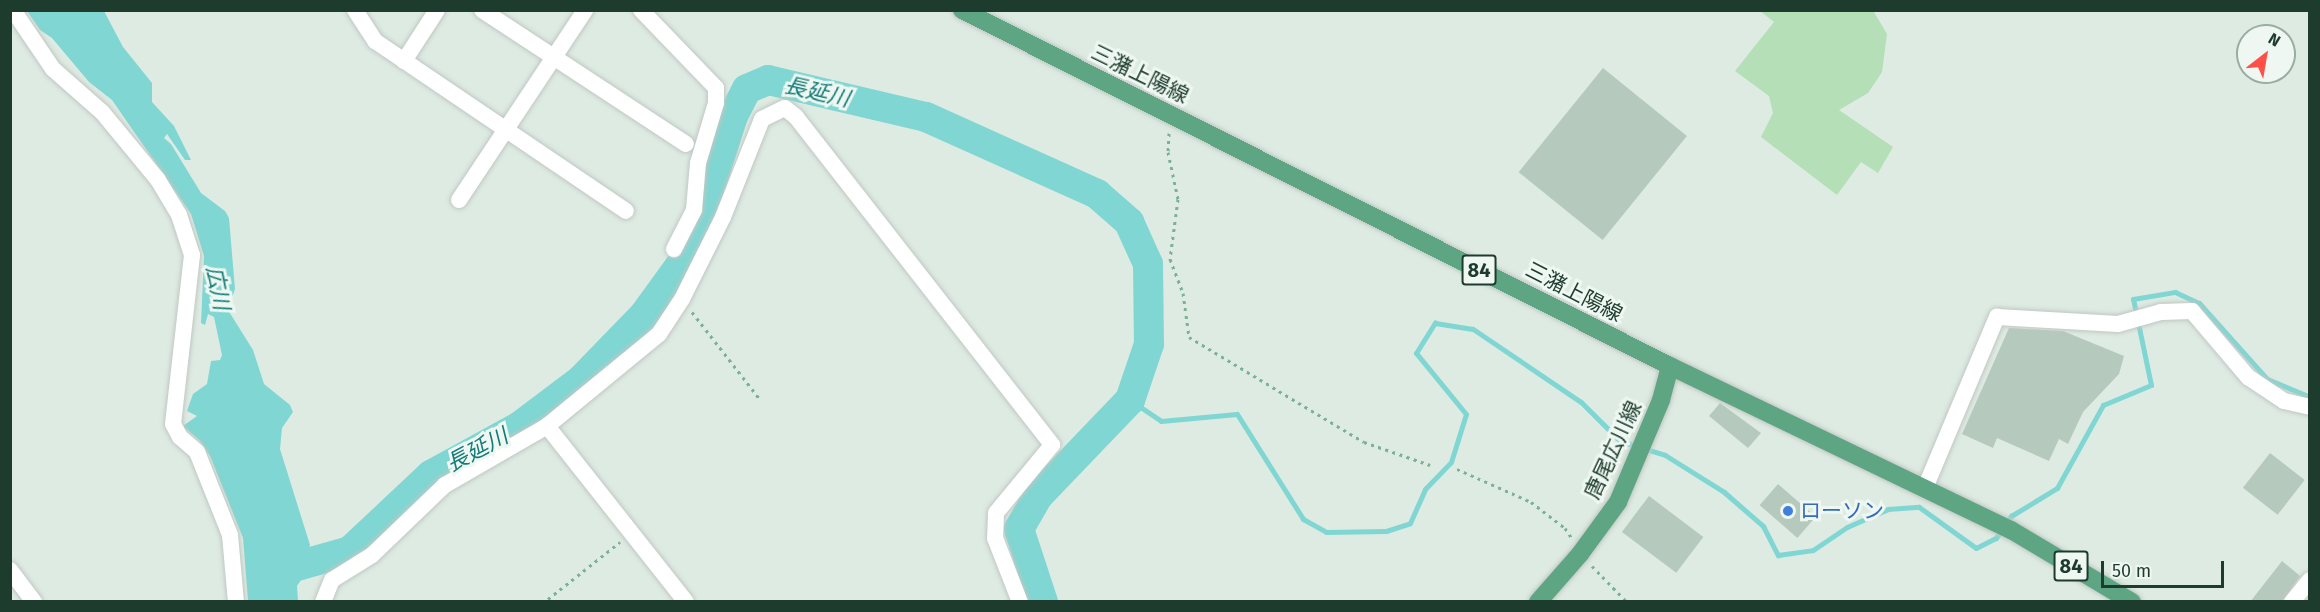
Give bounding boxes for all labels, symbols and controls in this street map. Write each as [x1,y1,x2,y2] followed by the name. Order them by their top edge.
[2236,24,2296,84] north arrow
[2265,29,2284,51] text: N
[1087,40,1193,108] street label: 三潴上陽線
[782,72,852,112] water label: 長延川
[1461,253,1497,287] road number: 84
[1522,257,1626,327] street label: 三潴上陽線
[201,264,235,312] water label: 広川
[1579,397,1647,503] street label: 唐尾広川線
[442,423,512,477] water label: 長延川
[1800,498,1884,524] place label: ローソン
[1781,504,1795,518] marker: ローソン
[2053,549,2089,583] road number: 84
[2104,549,2227,587] scale bar
[2112,560,2151,582] text: 50 m

